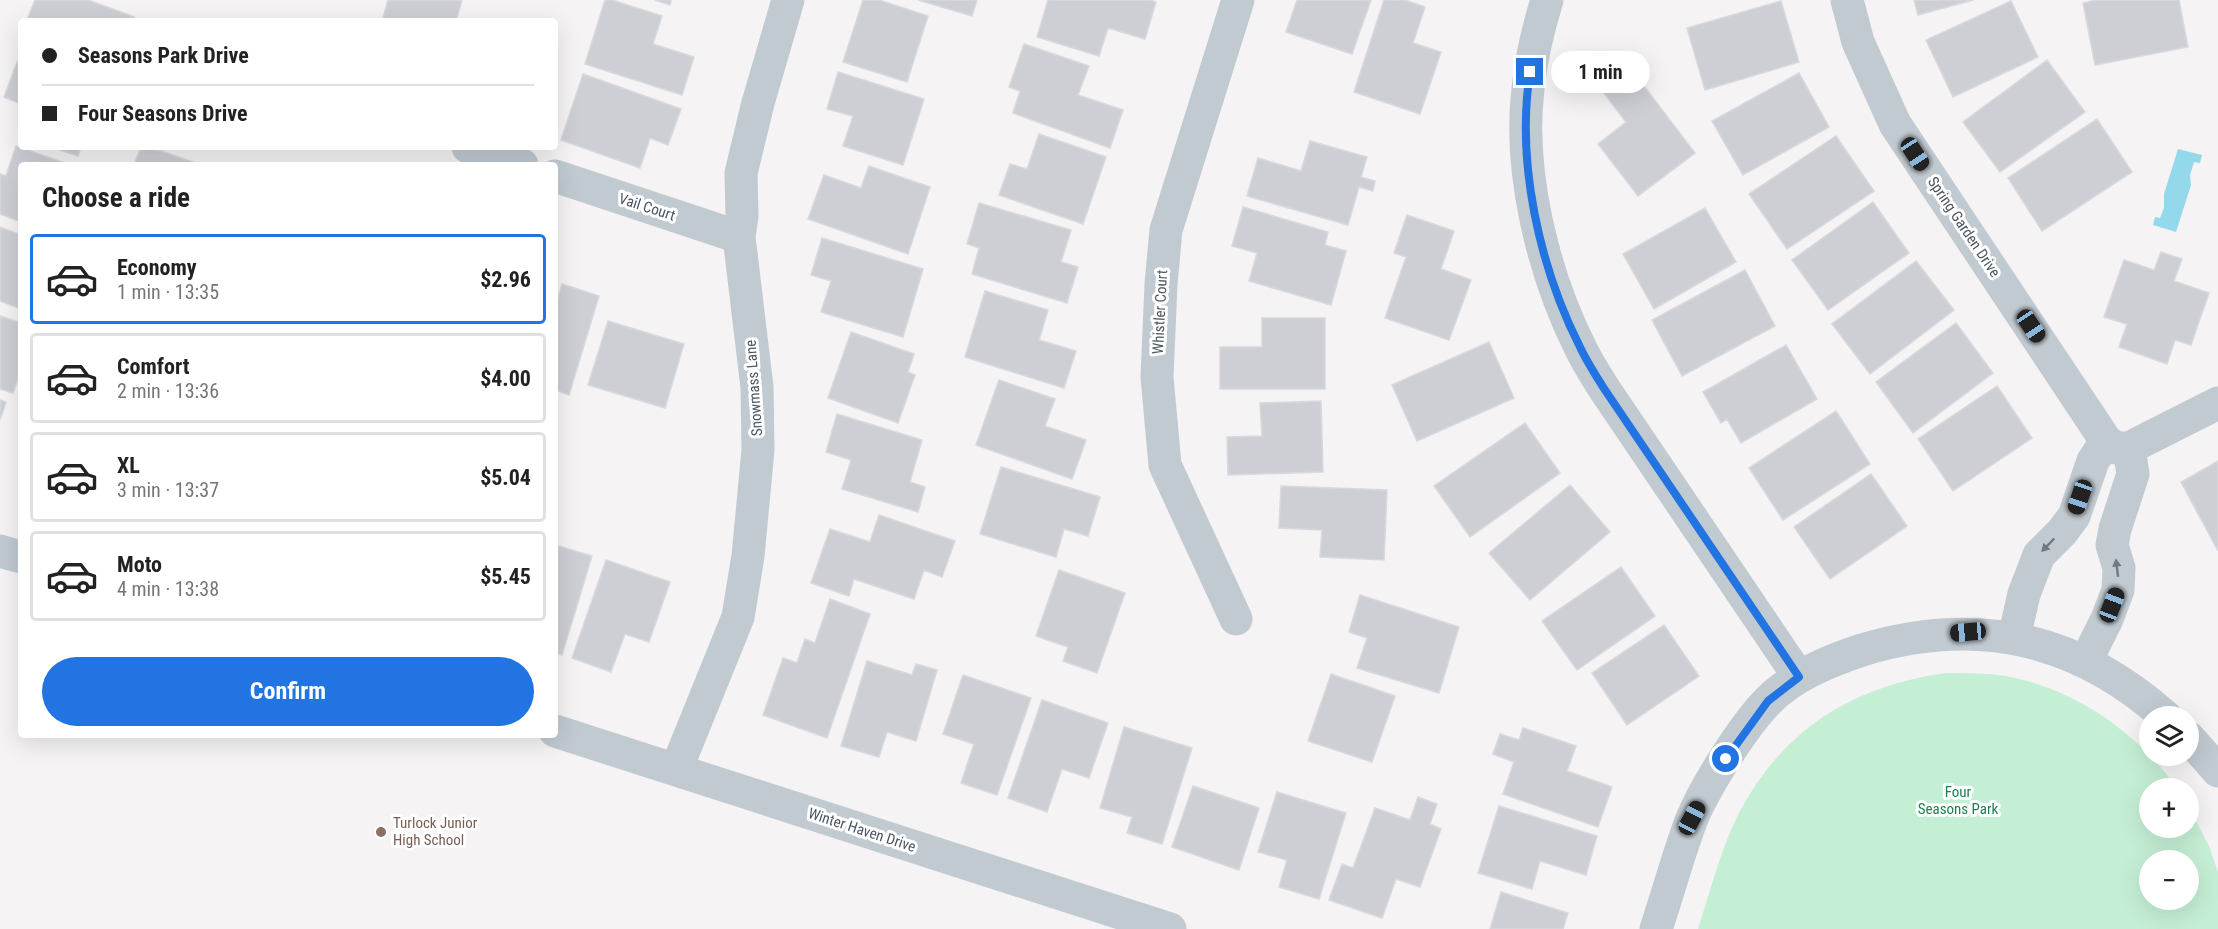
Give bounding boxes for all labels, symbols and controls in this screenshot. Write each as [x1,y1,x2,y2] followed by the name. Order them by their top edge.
[78,43,249,68] text: Seasons Park Drive
[1551,51,1650,93] callout: 1 min
[1516,58,1543,85] route end
[1578,60,1623,84] text: 1 min
[78,101,247,126] text: Four Seasons Drive
[1898,134,1932,174] car
[1924,174,2004,280] street label: Spring Garden Drive
[42,182,190,214] text: Choose a ride
[617,189,677,225] street label: Vail Court
[45,252,99,306] icon: car
[117,255,197,280] text: Economy
[480,267,531,292] text: $2.96
[1149,269,1171,355] street label: Whistler Court
[117,280,219,304] text: 1 min · 13:35
[2013,306,2049,346] car
[742,339,766,437] street label: Snowmass Lane
[45,351,99,405] icon: car
[117,354,190,379] text: Comfort
[480,366,531,391] text: $4.00
[117,379,219,403] text: 2 min · 13:36
[45,450,99,504] icon: car
[117,453,140,478] text: XL
[480,465,531,490] text: $5.04
[2066,477,2094,517] car
[117,478,219,502] text: 3 min · 13:37
[2041,538,2055,553] one-way arrow
[45,549,99,603] icon: car
[117,552,162,577] text: Moto
[2112,558,2122,577] one-way arrow
[480,564,531,589] text: $5.45
[117,577,219,601] text: 4 min · 13:38
[2097,585,2127,625] car
[1949,621,1987,643] car
[42,657,534,726] button: Confirm
[2139,706,2199,910] map controls
[2139,706,2199,766] button: layers
[1712,745,1739,772] route start
[2139,778,2199,838] button: +
[1918,783,1999,818] park label: Four Seasons Park
[1676,798,1708,838] car
[806,804,918,856] street label: Winter Haven Drive
[393,814,478,849] place label: Turlock Junior High School
[374,825,388,839] marker: Turlock Junior High School
[2139,850,2199,910] button: −

